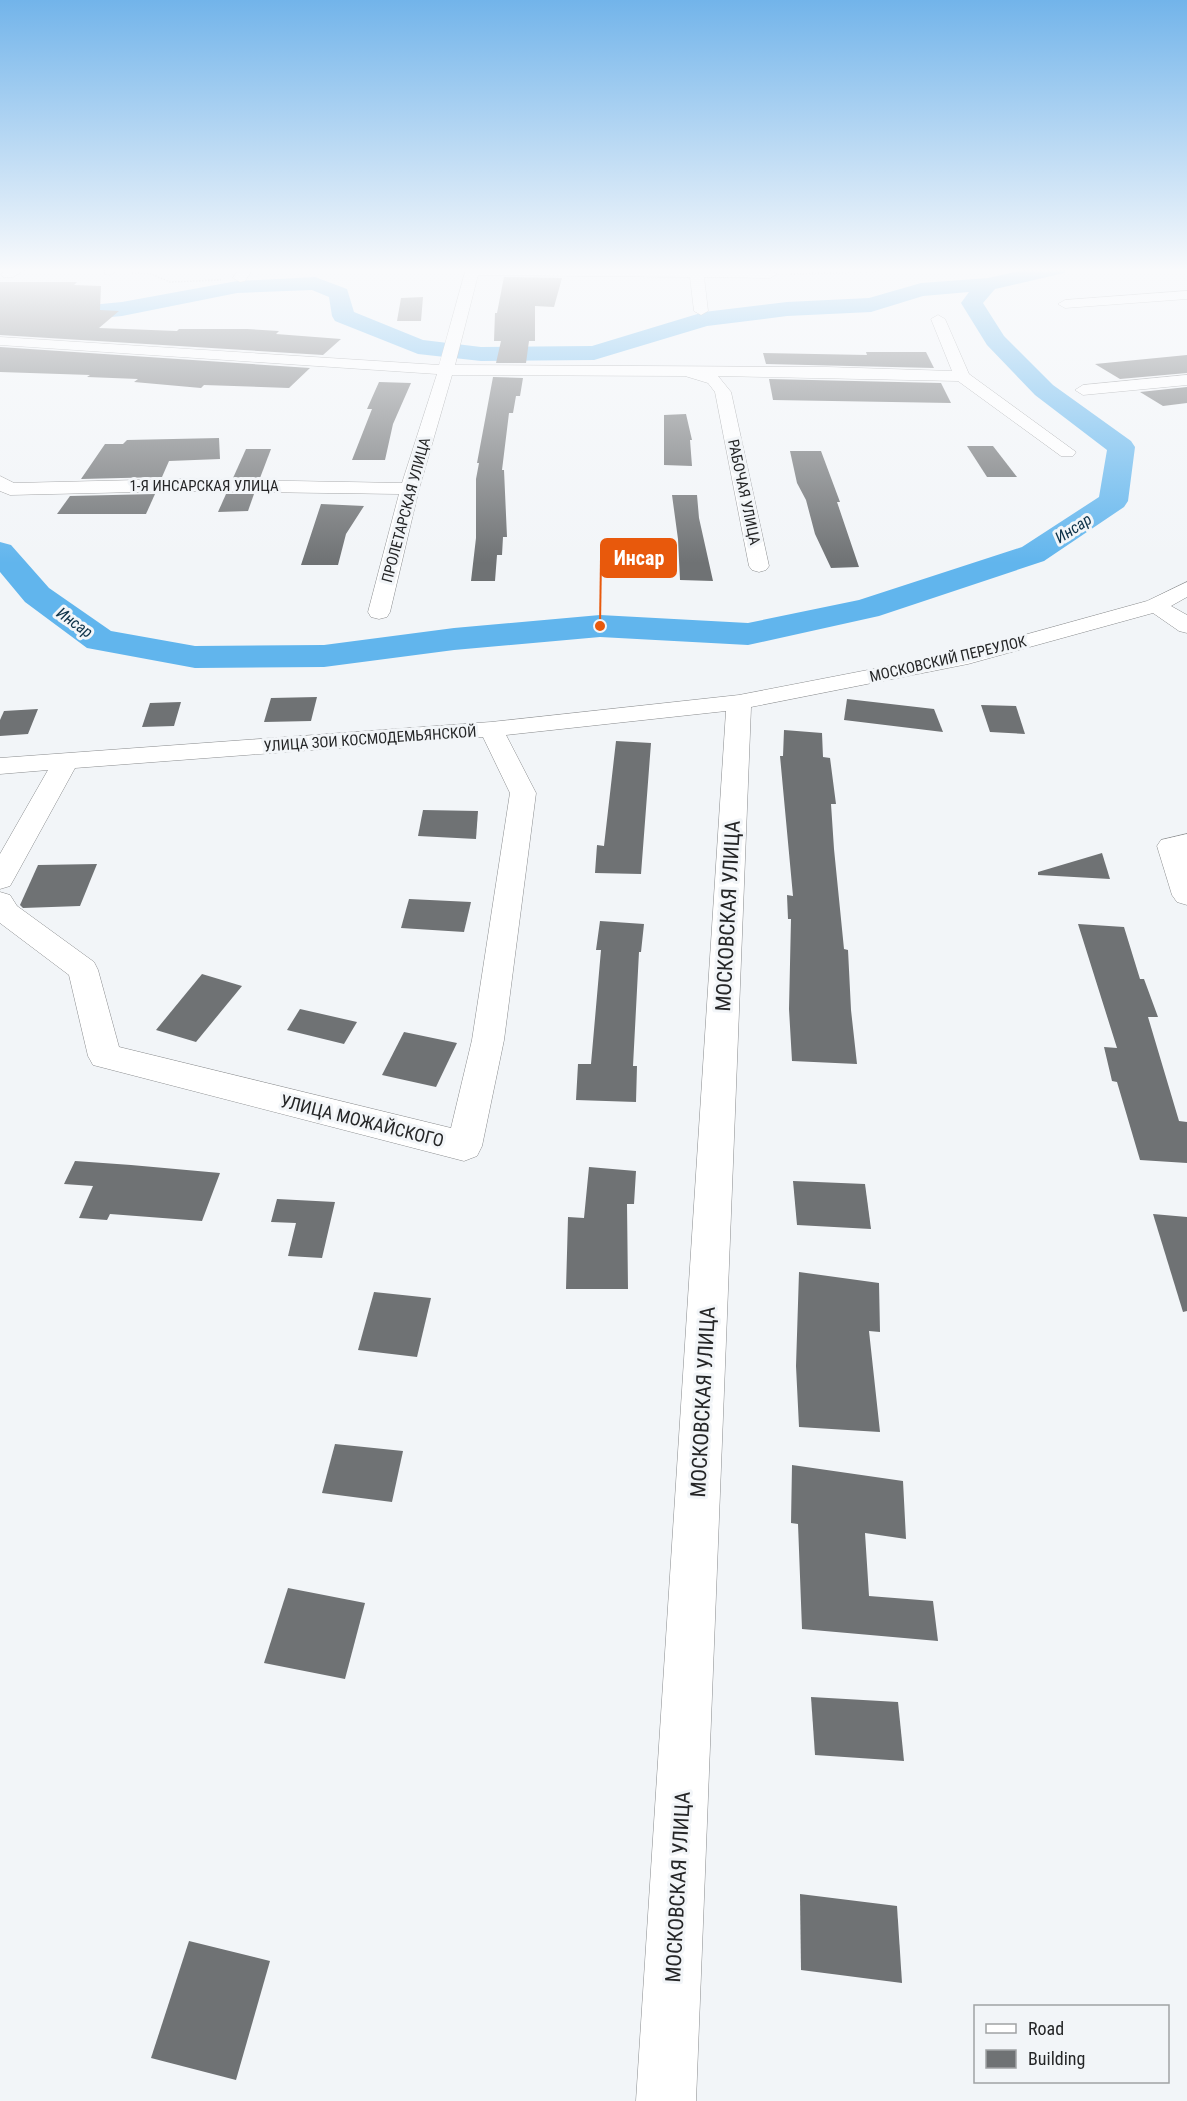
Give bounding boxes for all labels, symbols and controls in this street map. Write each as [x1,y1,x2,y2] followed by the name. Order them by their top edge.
[378,435,434,585] street label: ПРОЛЕТАРСКАЯ УЛИЦА
[724,437,764,547] street label: РАБОЧАЯ УЛИЦА
[129,477,279,495] street label: 1-Я ИНСАРСКАЯ УЛИЦА
[1051,510,1095,547] water label: Инсар
[601,539,676,577] callout: Инсар
[614,546,664,570] text: Инсар
[53,603,96,642] water label: Инсар
[868,632,1029,686] street label: МОСКОВСКИЙ ПЕРЕУЛОК
[263,723,477,755] street label: УЛИЦА ЗОИ КОСМОДЕМЬЯНСКОЙ
[711,820,745,1012] street label: МОСКОВСКАЯ УЛИЦА
[278,1090,446,1151] street label: УЛИЦА МОЖАЙСКОГО
[686,1306,720,1498] street label: МОСКОВСКАЯ УЛИЦА
[661,1791,695,1983] street label: МОСКОВСКАЯ УЛИЦА
[974,2005,1169,2083] legend
[1028,2018,1064,2039] text: Road
[1028,2048,1085,2069] text: Building

